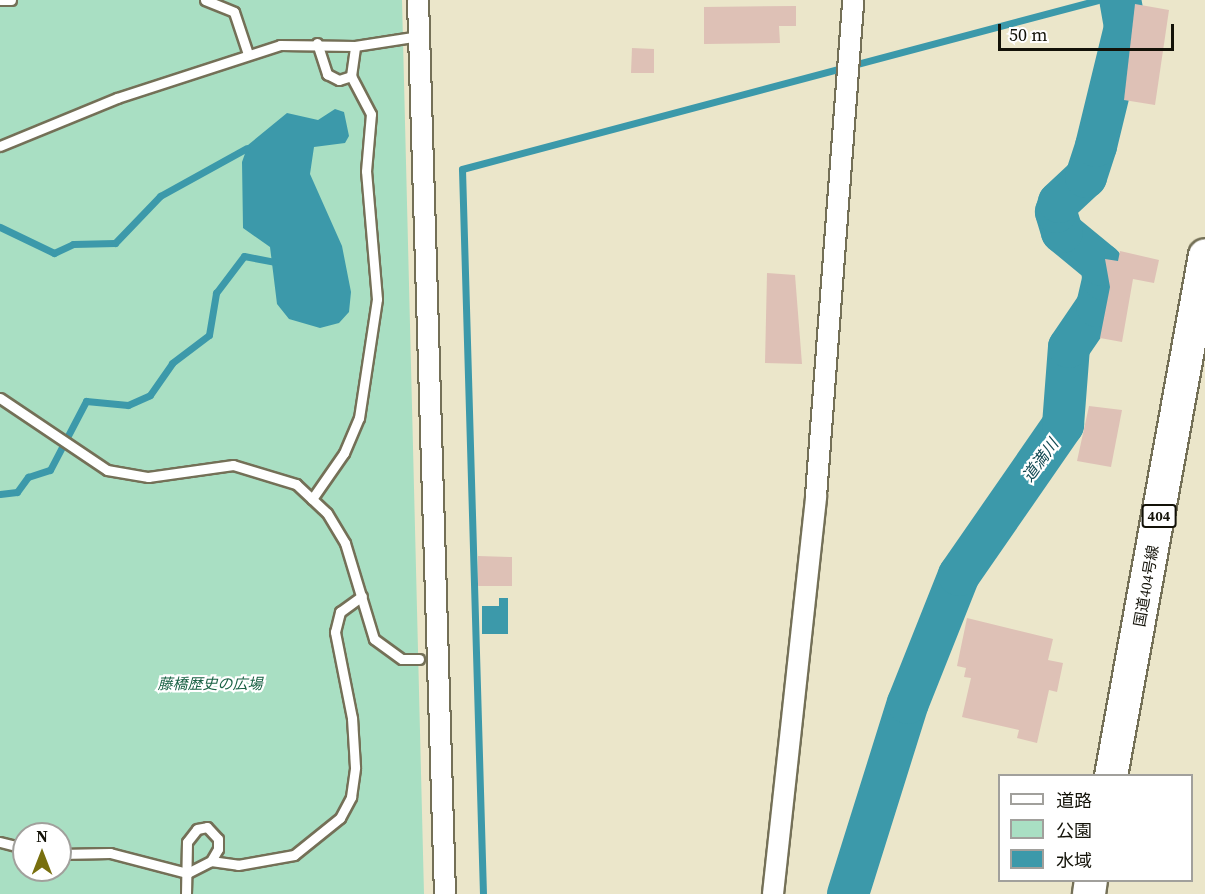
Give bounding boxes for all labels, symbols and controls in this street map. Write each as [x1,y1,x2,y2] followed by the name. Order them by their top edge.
[1001,12,1176,50] scale bar
[1009,22,1047,47] text: 50 m
[1018,435,1062,485] water label: 道満川
[1141,505,1177,527] road number: 404
[1130,544,1162,628] street label: 国道404号線
[158,675,262,693] park label: 藤橋歴史の広場
[998,774,1193,882] legend
[1056,788,1092,813] text: 道路
[1056,818,1092,843] text: 公園
[12,822,72,882] north arrow
[36,825,48,847] text: N
[1056,848,1092,873] text: 水域

